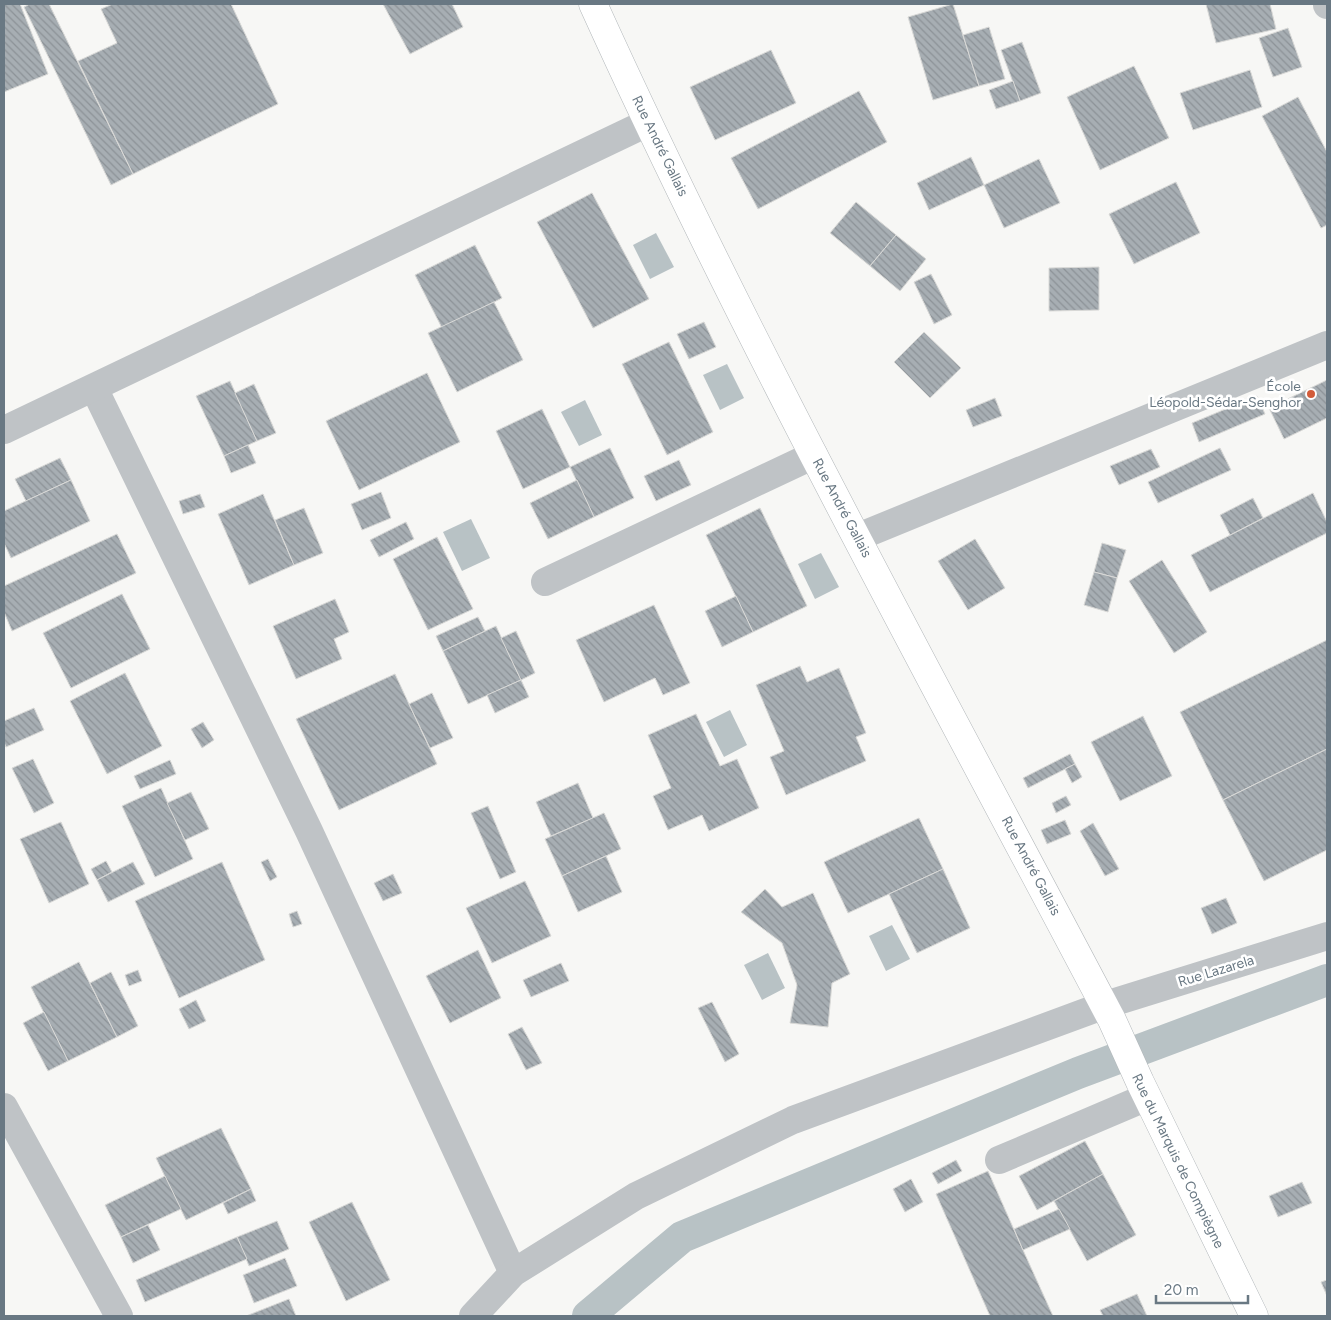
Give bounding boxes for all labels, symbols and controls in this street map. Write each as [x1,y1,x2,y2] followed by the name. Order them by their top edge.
[628,93,692,199] street label: Rue André Gallais
[1149,378,1301,411] place label: École Léopold-Sédar-Senghor
[1305,388,1317,400] marker: École Léopold-Sédar-Senghor
[809,456,875,560] street label: Rue André Gallais
[998,814,1064,918] street label: Rue André Gallais
[1176,951,1256,991] street label: Rue Lazarela
[1128,1071,1228,1251] street label: Rue du Marquis de Compiègne
[1156,1272,1248,1304] scale bar
[1164,1281,1198,1299] text: 20 m

